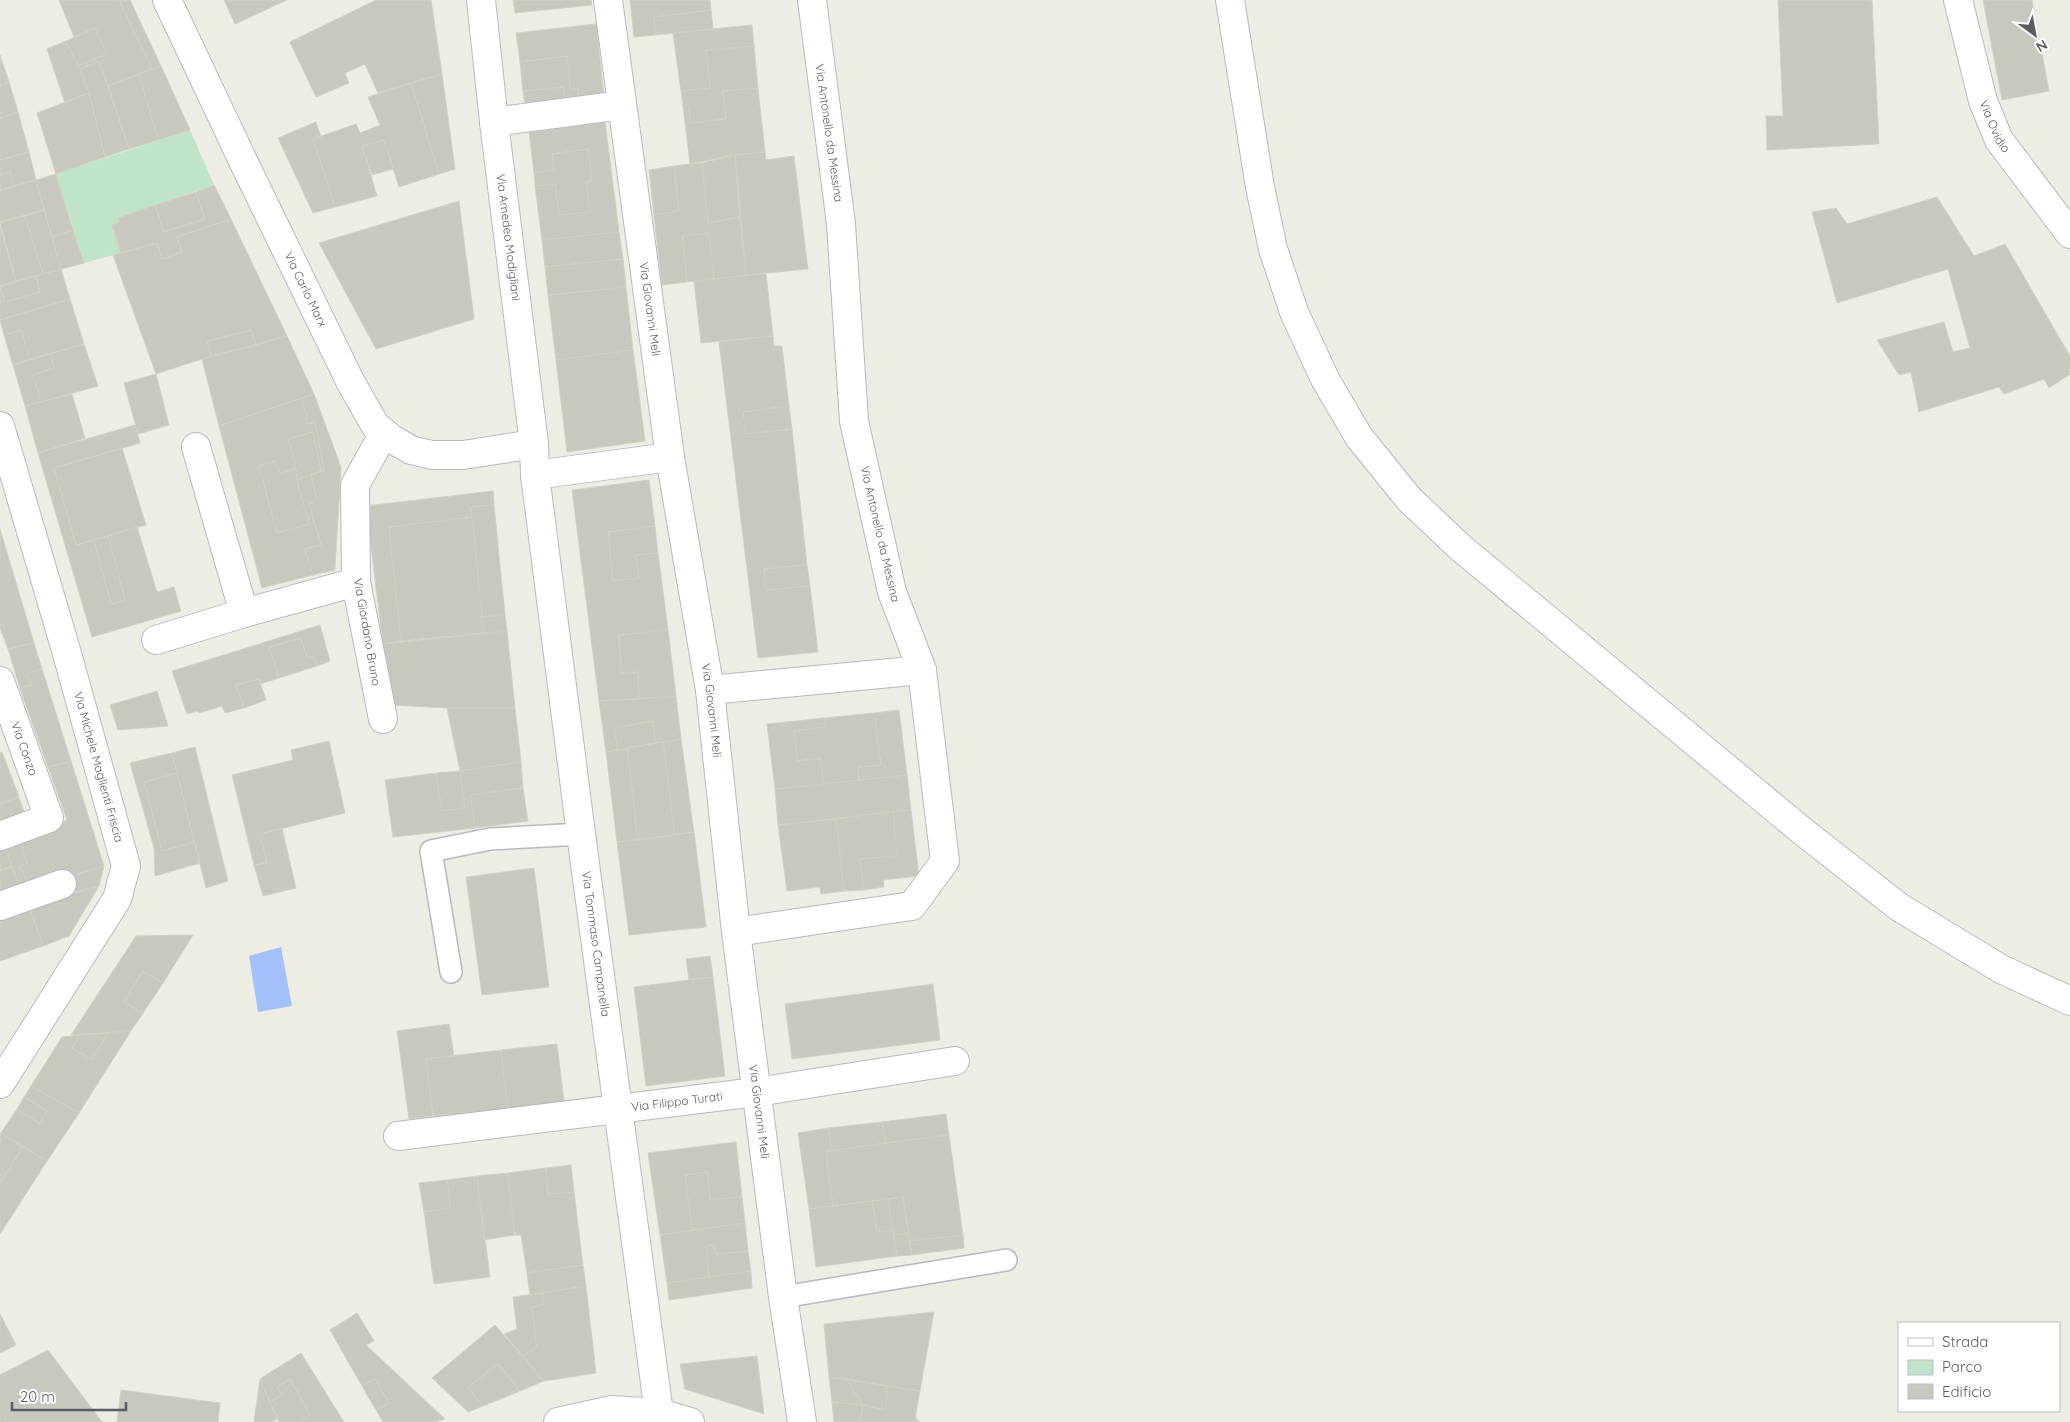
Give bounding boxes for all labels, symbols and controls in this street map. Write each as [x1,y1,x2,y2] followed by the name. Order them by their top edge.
[2010,10,2060,60] north arrow
[2033,36,2051,56] text: N
[812,63,847,203] street label: Via Antonello da Messina
[1976,98,2014,155] street label: Via Ovidio
[494,173,524,302] street label: Via Amedeo Modigliani
[281,249,331,330] street label: Via Carlo Marx
[637,261,664,357] street label: Via Giovanni Meli
[858,464,903,603] street label: Via Antonello da Messina
[351,577,384,687] street label: Via Giordano Bruno
[699,662,725,758] street label: Via Giovanni Meli
[71,690,127,844] street label: Via Michele Maglienti Friscia
[8,720,41,778] street label: Via Conzo
[579,870,614,1018] street label: Via Tommaso Campanella
[746,1064,773,1159] street label: Via Giovanni Meli
[630,1088,723,1114] street label: Via Filippo Turati
[1898,1322,2060,1412] legend
[1942,1332,1988,1351] text: Strada
[1942,1357,1982,1376] text: Parco
[12,1380,126,1412] scale bar
[1942,1382,1991,1401] text: Edificio
[20,1387,55,1406] text: 20 m

